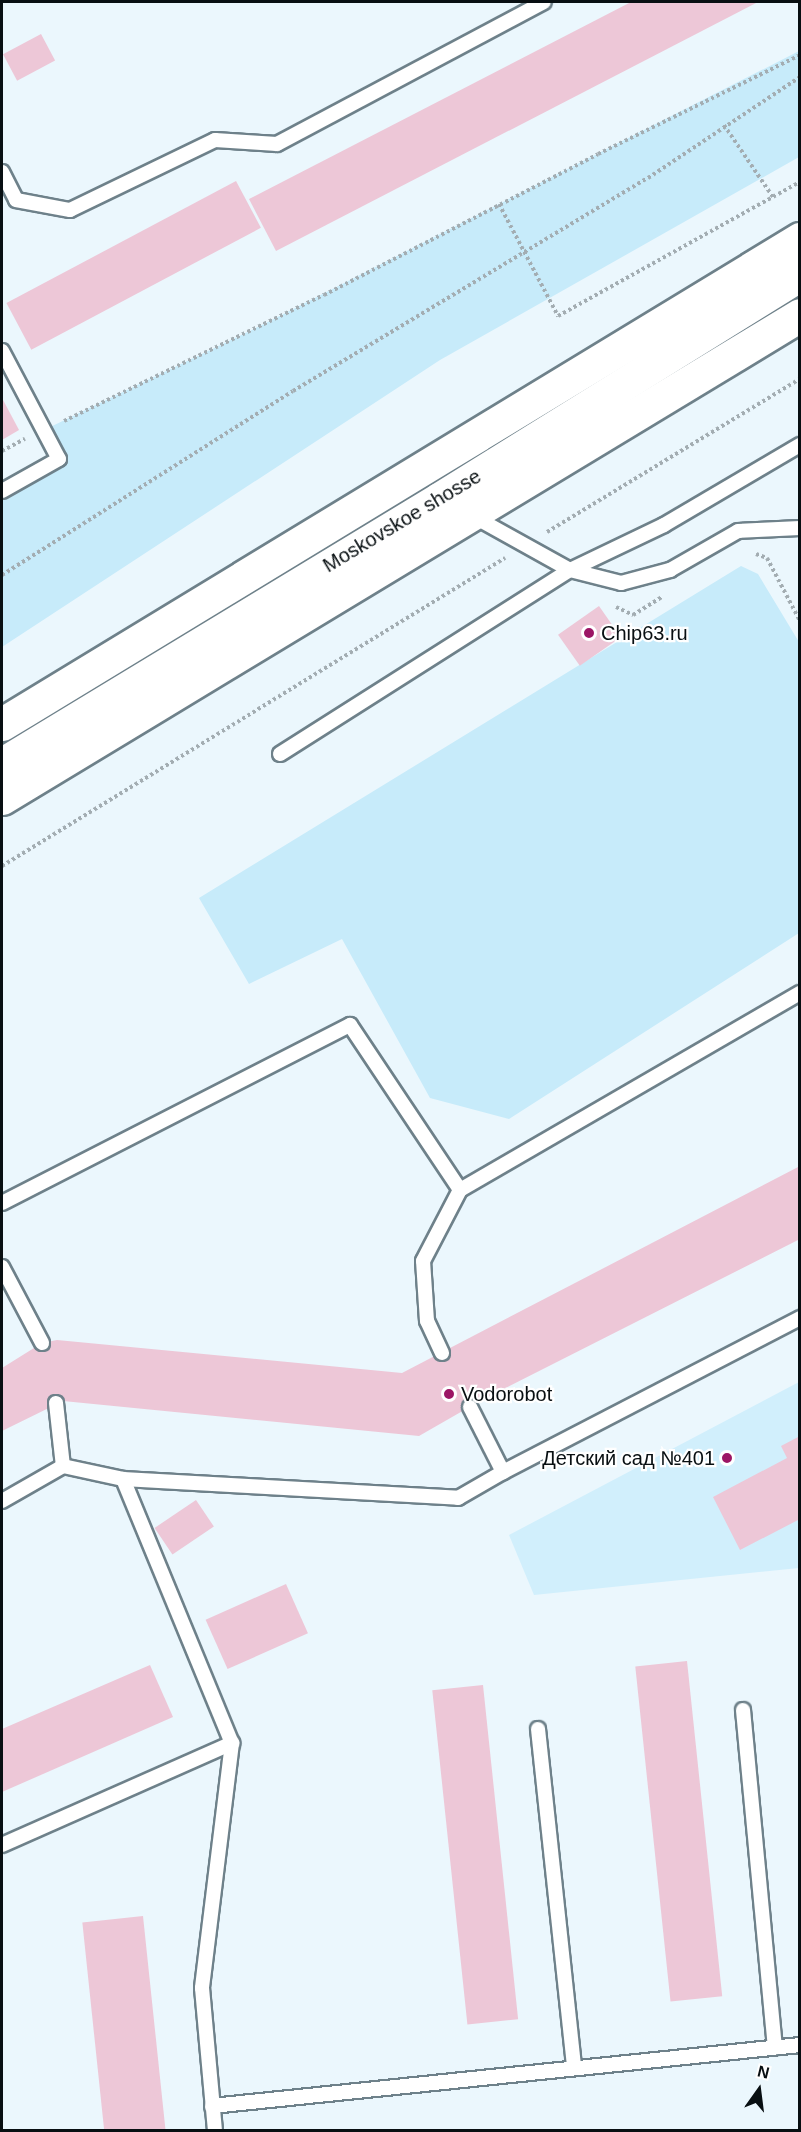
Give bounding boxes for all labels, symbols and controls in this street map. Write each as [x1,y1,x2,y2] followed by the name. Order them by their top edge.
[319,464,485,578] street label: Moskovskoe shosse
[601,621,688,645] place label: Chip63.ru
[582,626,596,640] marker: Chip63.ru
[461,1382,552,1406] place label: Vodorobot
[442,1387,456,1401] marker: Vodorobot
[542,1446,715,1470] place label: Детский сад №401
[720,1451,734,1465] marker: Детский сад №401
[729,2060,789,2120] north arrow
[756,2062,771,2082] text: N

